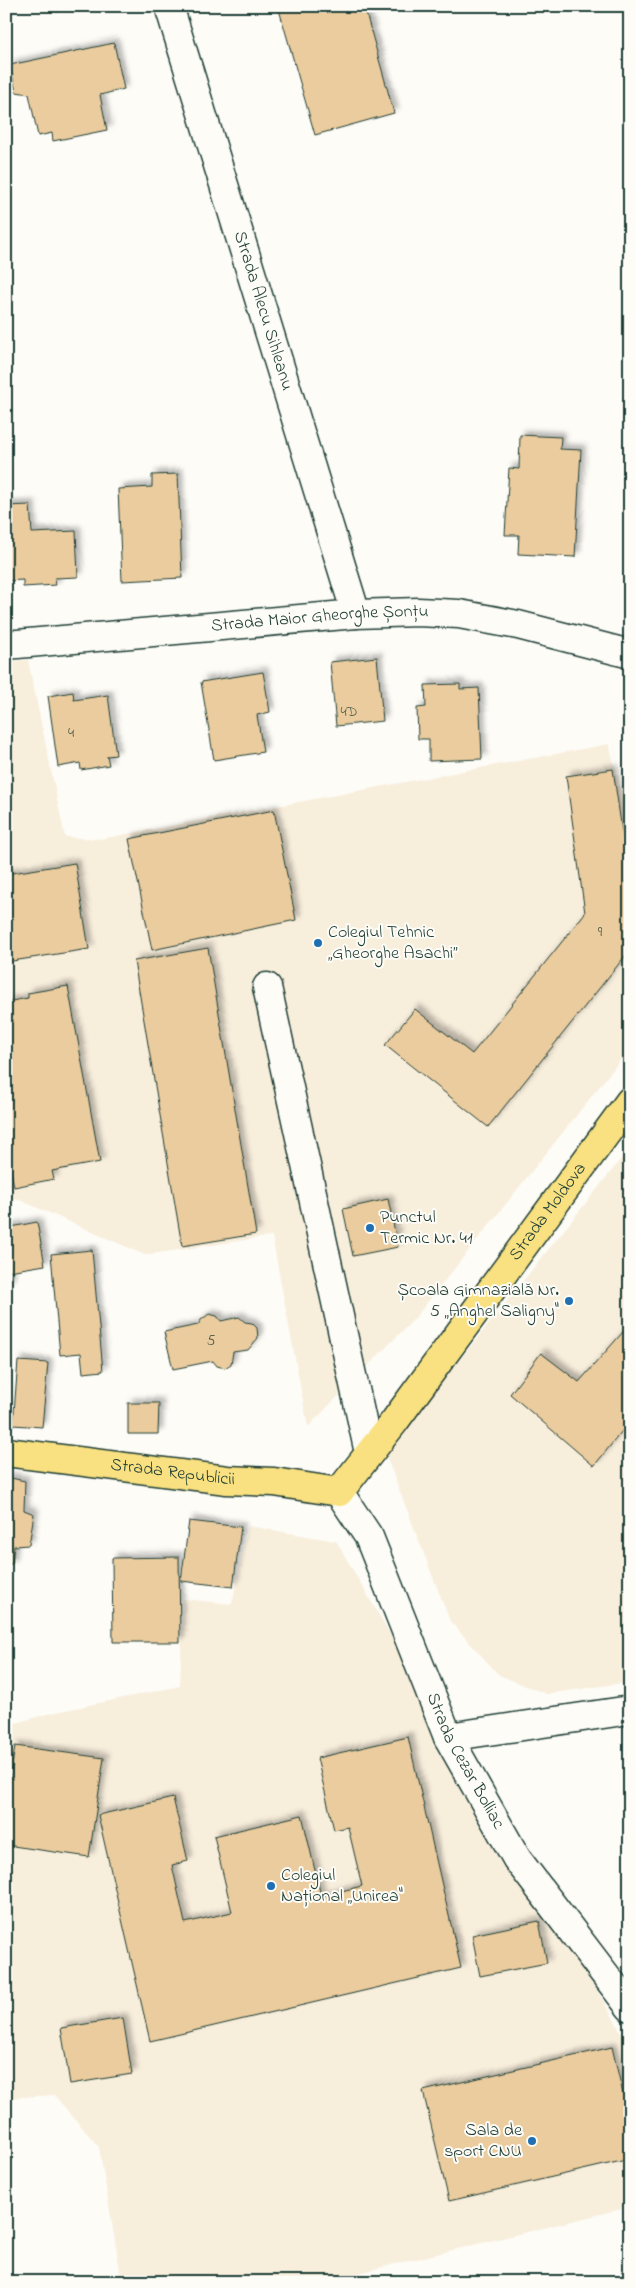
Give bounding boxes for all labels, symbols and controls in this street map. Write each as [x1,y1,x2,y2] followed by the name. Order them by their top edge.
[226,228,300,394] street label: Strada Alecu Sihleanu
[210,599,429,640] street label: Strada Maior Gheorghe Șonțu
[340,701,358,723] house number: 4D
[68,722,74,744] house number: 4
[328,920,458,968] place label: Colegiul Tehnic „Gheorghe Asachi”
[598,921,603,943] house number: 9
[312,937,324,949] marker: Colegiul Tehnic „Gheorghe Asachi”
[503,1158,593,1267] street label: Strada Moldova
[380,1205,473,1252] place label: Punctul Termic Nr. 41
[364,1222,376,1234] marker: Punctul Termic Nr. 41
[398,1278,559,1326] place label: Școala Gimnazială Nr. 5 „Anghel Saligny"
[563,1295,575,1307] marker: Școala Gimnazială Nr. 5 „Anghel Saligny"
[207,1330,216,1352] house number: 5
[109,1452,235,1493] street label: Strada Republicii
[419,1689,511,1834] street label: Strada Cezar Bolliac
[281,1863,403,1910] place label: Colegiul Național „Unirea"
[265,1880,277,1892] marker: Colegiul Național „Unirea"
[444,2118,523,2165] place label: Sala de sport CNU
[526,2135,538,2147] marker: Sala de sport CNU

